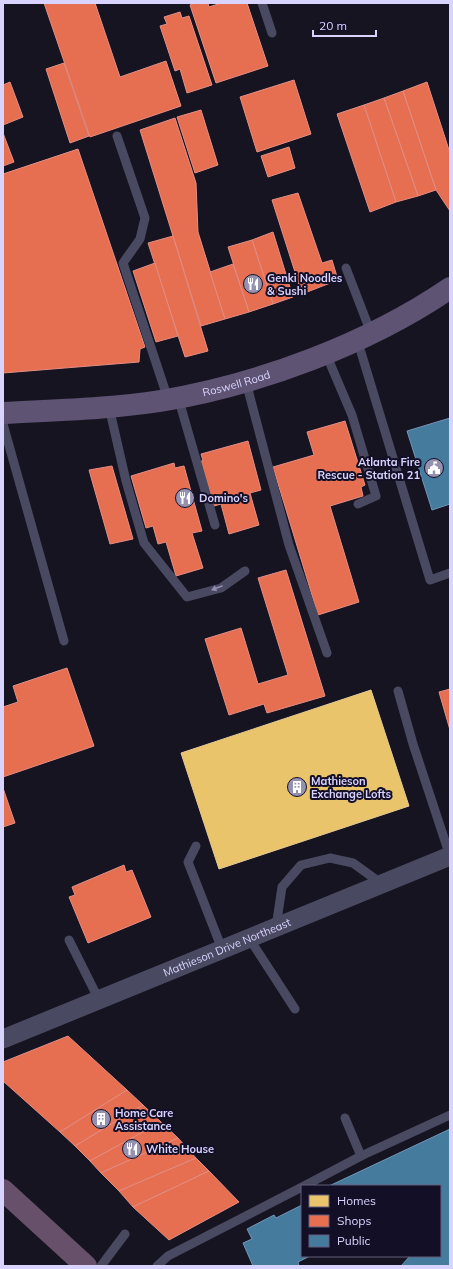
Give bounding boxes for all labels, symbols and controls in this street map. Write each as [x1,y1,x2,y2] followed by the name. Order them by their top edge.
[313,12,376,38] scale bar
[319,18,347,33] text: 20 m
[267,271,343,298] place label: Genki Noodles & Sushi
[242,273,264,295] restaurant icon: Genki Noodles & Sushi
[201,367,272,399] street label: Roswell Road
[317,455,420,482] place label: Atlanta Fire Rescue - Station 21
[423,457,445,479] public building icon: Atlanta Fire Rescue - Station 21
[174,487,196,509] restaurant icon: Domino's
[199,491,248,505] place label: Domino's
[211,585,223,591] one-way arrow
[311,774,391,801] place label: Mathieson Exchange Lofts
[286,776,308,798] building icon: Mathieson Exchange Lofts
[161,915,293,980] street label: Mathieson Drive Northeast
[115,1106,173,1133] place label: Home Care Assistance
[90,1108,112,1130] building icon: Home Care Assistance
[121,1138,143,1160] restaurant icon: White House
[146,1142,214,1156] place label: White House
[301,1185,441,1257] legend
[337,1193,376,1208] text: Homes
[337,1213,372,1228] text: Shops
[337,1233,371,1248] text: Public

